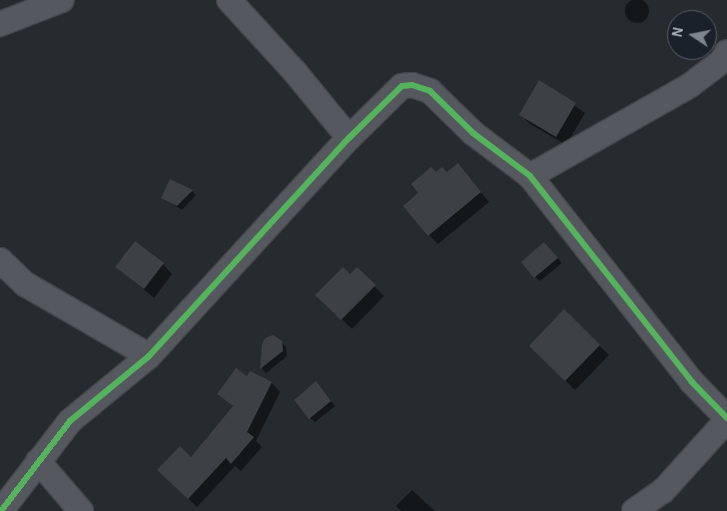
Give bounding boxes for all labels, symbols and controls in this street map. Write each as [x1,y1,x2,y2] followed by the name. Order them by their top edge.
[667,10,717,60] north arrow
[670,26,686,38] text: N

